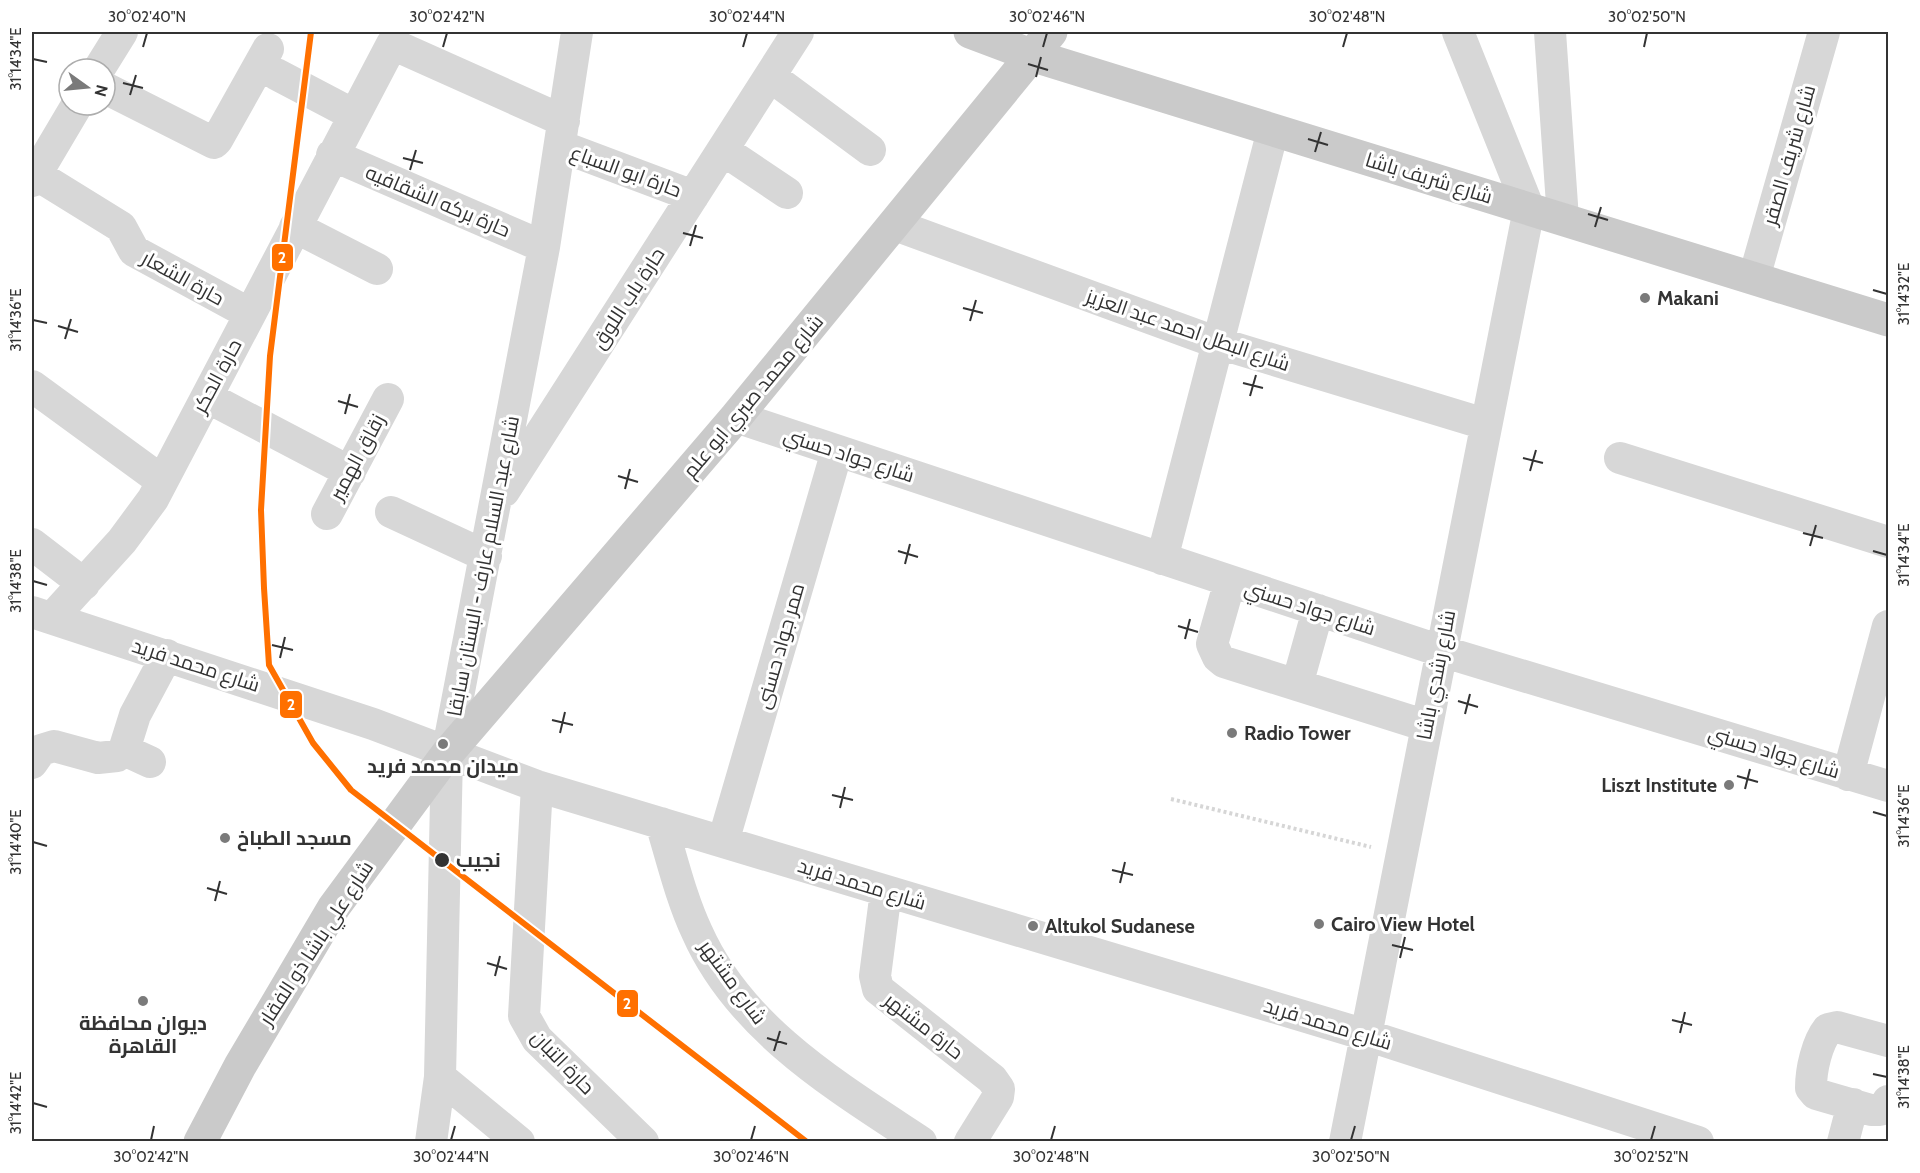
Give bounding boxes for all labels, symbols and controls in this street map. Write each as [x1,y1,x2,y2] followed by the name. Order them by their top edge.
[108,8,186,26] text: 30°02'40"N
[409,8,485,26] text: 30°02'42"N
[709,8,785,26] text: 30°02'44"N
[1009,8,1085,26] text: 30°02'46"N
[1309,8,1385,26] text: 30°02'48"N
[1608,8,1686,26] text: 30°02'50"N
[7,27,25,91] text: 31°14'34"E
[57,57,117,117] north arrow
[1757,82,1822,229] street label: شارع شريف الصقر
[90,83,112,99] text: N
[567,140,685,204] street label: حارة ابو السباع
[1362,147,1495,211] street label: شارع شريف باشا
[362,160,514,242] street label: حارة بركه الشقافيه
[271,243,294,272] line badge: 2
[586,243,670,354] street label: حارة باب اللوق
[137,245,228,310] street label: حارة الشعار
[278,248,286,267] text: 2
[1895,263,1913,325] text: 31°14'32"E
[1081,283,1293,378] street label: شارع البطل احمد عبد العزيز
[1657,286,1719,310] place label: Makani
[7,288,25,352] text: 31°14'36"E
[1638,291,1652,305] marker: Makani
[678,310,831,485] street label: شارع محمد صبري ابو علم
[187,335,247,418] street label: حارة الحكر
[324,410,391,506] street label: زقاق الهمير
[442,414,526,719] street label: شارع عبد السلام عارف - البستان سابقا
[779,423,917,491] street label: شارع جواد حسني
[1895,523,1913,587] text: 31°14'34"E
[7,549,25,613] text: 31°14'38"E
[1240,576,1378,644] street label: شارع جواد حسني
[751,580,810,712] street label: ممر جواد حسنى
[1412,608,1464,743] street label: شارع رشدي باشا
[129,633,263,699] street label: شارع محمد فريد
[279,690,303,719] line badge: 2
[287,695,295,714] text: 2
[1244,721,1351,745] place label: Radio Tower
[1704,721,1843,787] street label: شارع جواد حسني
[1225,726,1239,740] marker: Radio Tower
[436,737,450,751] marker: ميدان محمد فريد
[367,754,519,778] place label: ميدان محمد فريد
[1601,773,1717,797] place label: Liszt Institute
[1722,778,1736,792] marker: Liszt Institute
[1895,784,1913,848] text: 31°14'36"E
[7,809,25,875] text: 31°14'40"E
[237,826,352,852] place label: مسجد الطباخ
[218,831,232,845] marker: مسجد الطباخ
[456,848,501,872] place label: نجيب
[433,851,451,869] marker: نجيب
[794,853,929,917] street label: شارع محمد فريد
[253,856,382,1033] street label: شارع علي باشا ذو الفقار
[1331,912,1475,936] place label: Cairo View Hotel
[1045,914,1195,938] place label: Altukol Sudanese
[1312,917,1326,931] marker: Cairo View Hotel
[1026,919,1040,933] marker: Altukol Sudanese
[692,934,772,1030] street label: شارع مشتهر
[878,987,968,1065] street label: حارة مشتهر
[616,989,639,1018] line badge: 2
[1260,993,1395,1057] street label: شارع محمد فريد
[136,994,150,1008] marker: ديوان محافظة القاهرة
[623,994,631,1013] text: 2
[79,1011,207,1058] place label: ديوان محافظة القاهرة
[526,1025,600,1100] street label: حارة التبان
[1895,1045,1913,1109] text: 31°14'38"E
[7,1072,25,1134] text: 31°14'42"E
[113,1148,189,1166] text: 30°02'42"N
[413,1148,489,1166] text: 30°02'44"N
[713,1148,789,1166] text: 30°02'46"N
[1013,1148,1089,1166] text: 30°02'48"N
[1312,1148,1390,1166] text: 30°02'50"N
[1613,1148,1689,1166] text: 30°02'52"N

